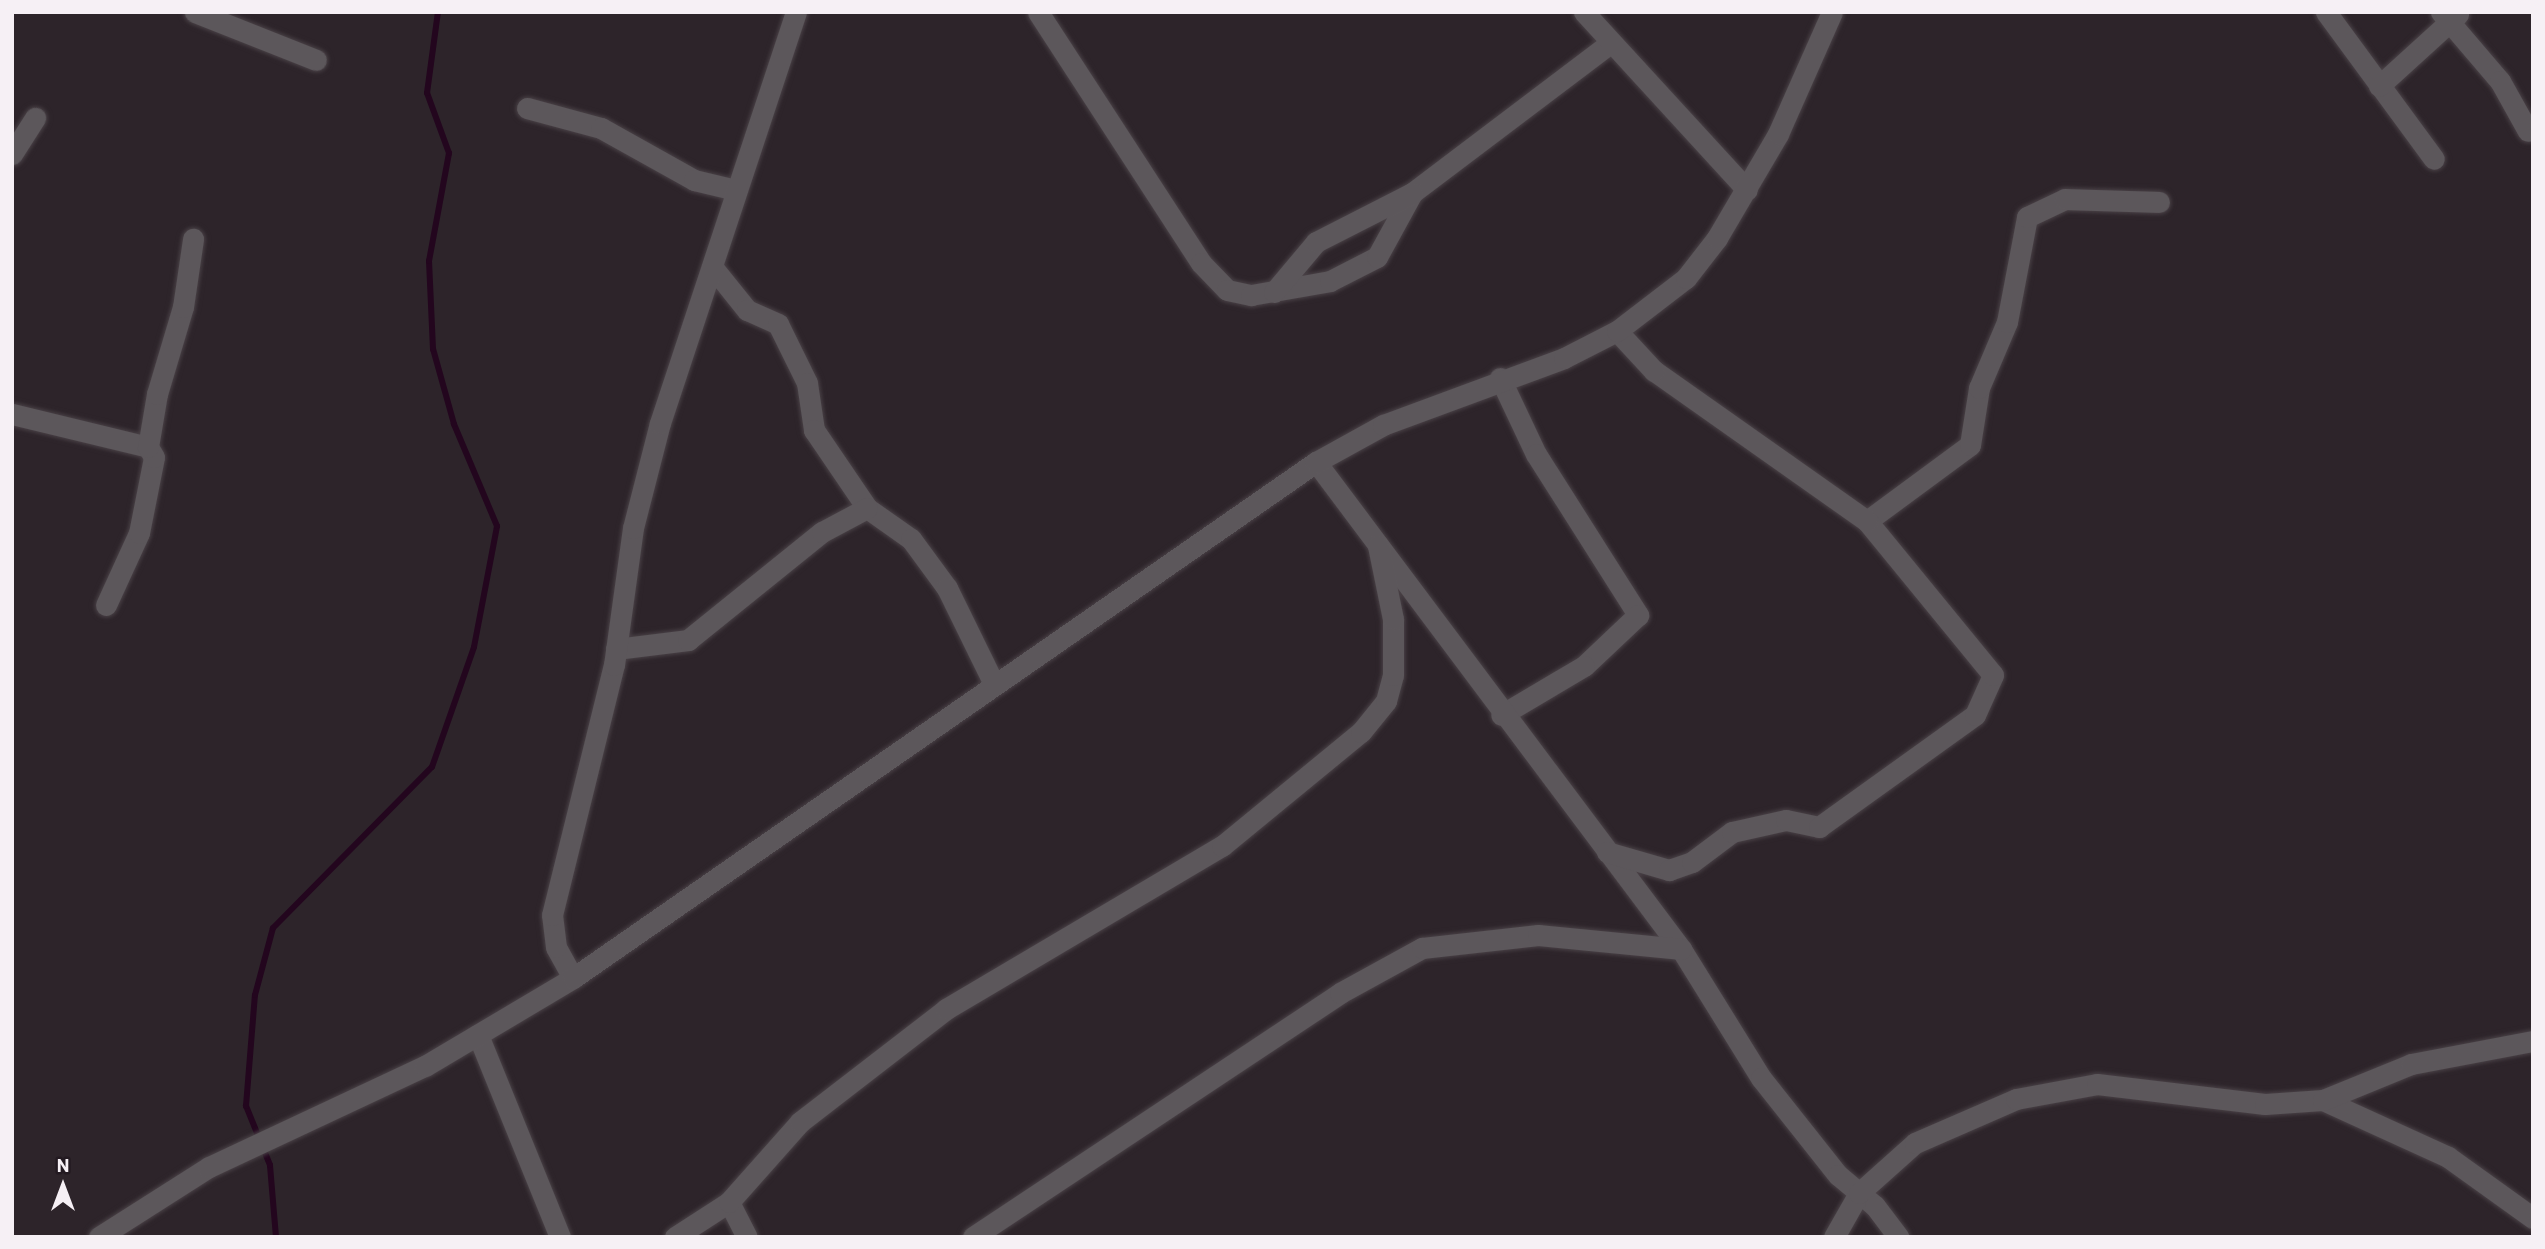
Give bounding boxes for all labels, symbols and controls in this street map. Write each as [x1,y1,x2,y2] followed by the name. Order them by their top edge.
[28,1151,98,1221] north arrow
[57,1153,69,1176] text: N

